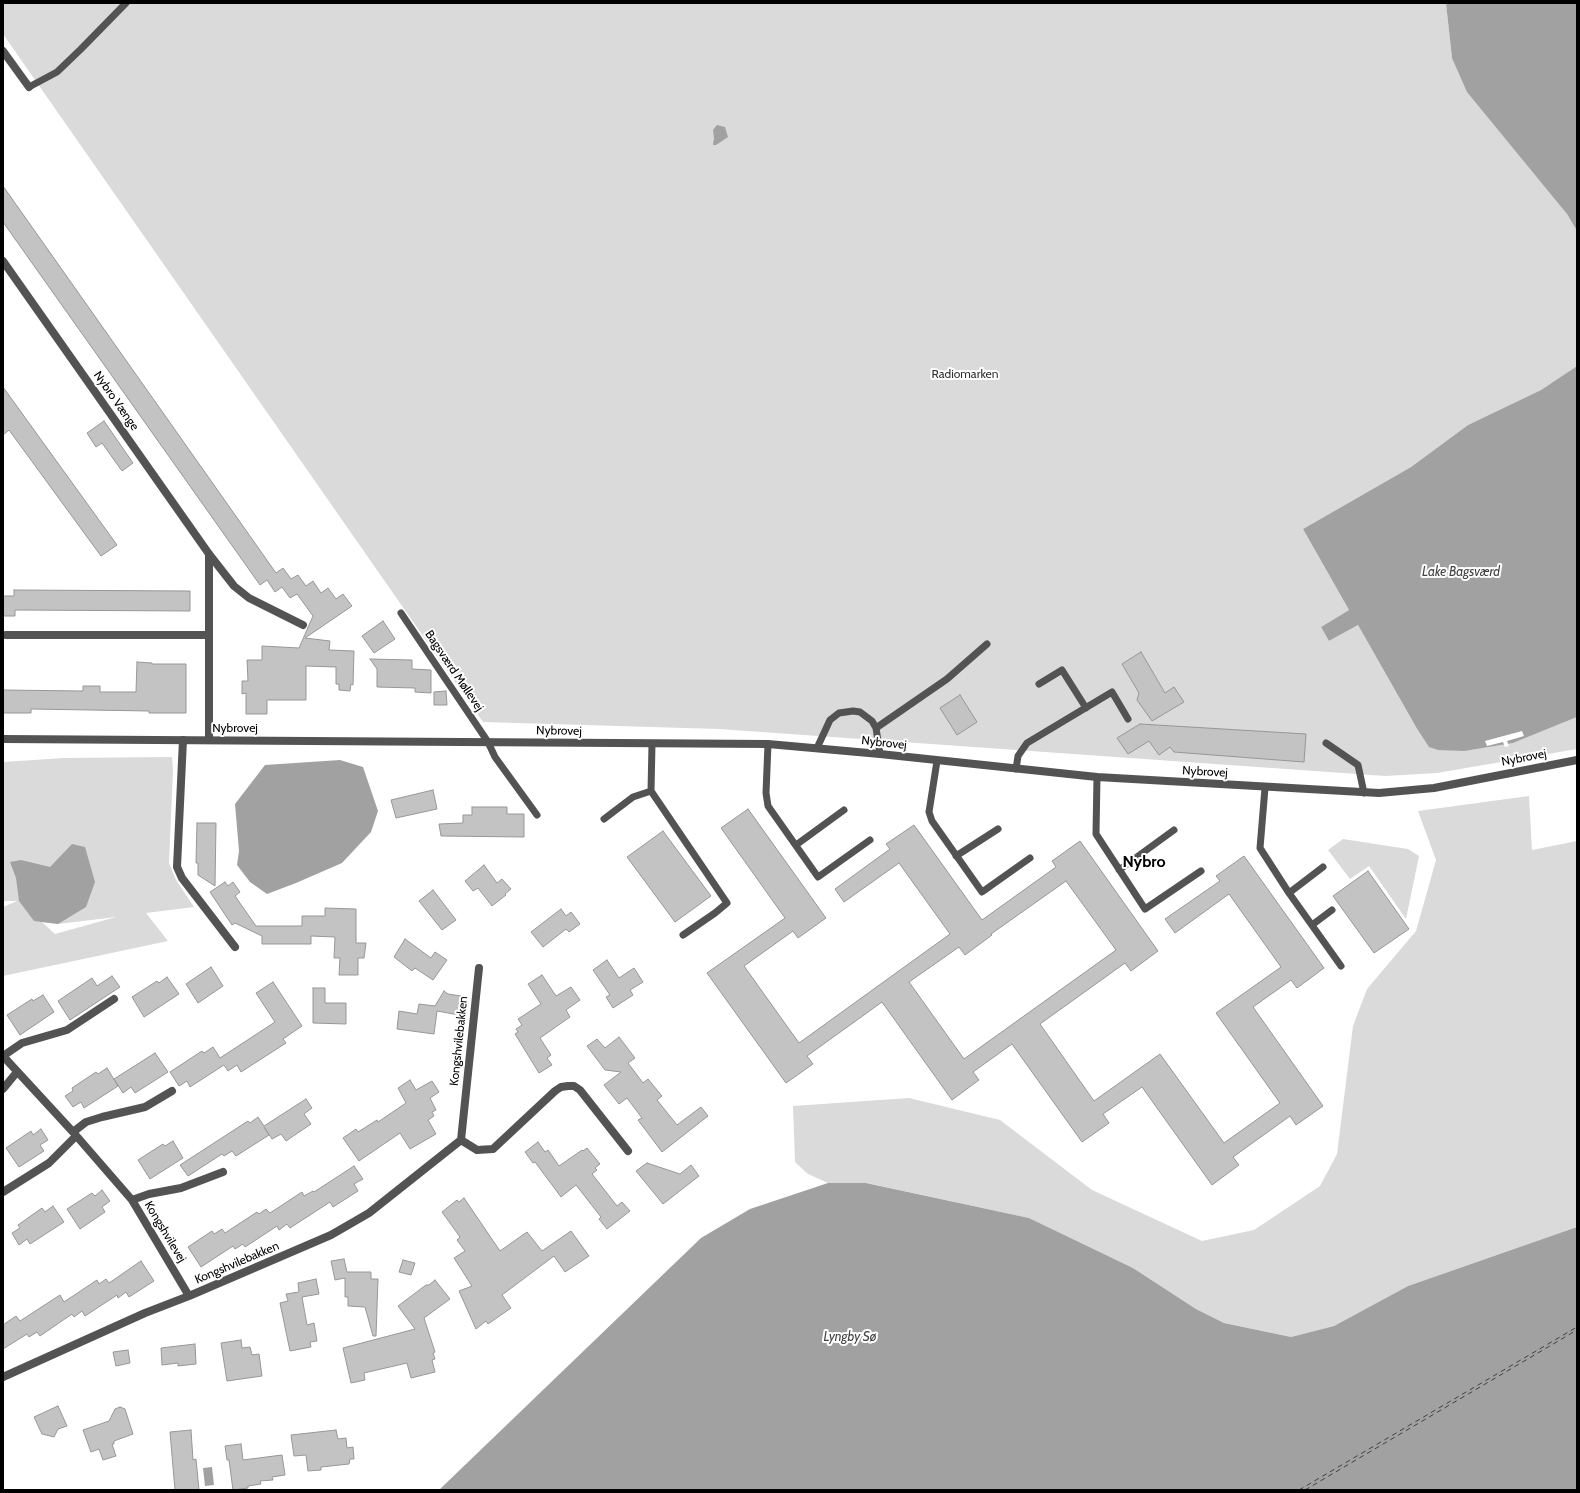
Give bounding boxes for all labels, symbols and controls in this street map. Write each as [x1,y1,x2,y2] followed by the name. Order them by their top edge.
[932,367,998,381] park label: Radiomarken
[90,369,142,433] street label: Nybro Vænge
[1422,564,1500,580] water label: Lake Bagsværd
[422,628,486,714] street label: Bagsværd Møllevej
[212,721,258,735] street label: Nybrovej
[536,723,582,739] street label: Nybrovej
[861,733,907,753] street label: Nybrovej
[1500,747,1548,769] street label: Nybrovej
[1182,764,1228,780] street label: Nybrovej
[1122,852,1166,872] district label: Nybro
[447,995,471,1087] street label: Kongshvilebakken
[141,1199,189,1265] street label: Kongshvilevej
[193,1239,281,1287] street label: Kongshvilebakken
[824,1329,876,1345] water label: Lyngby Sø

